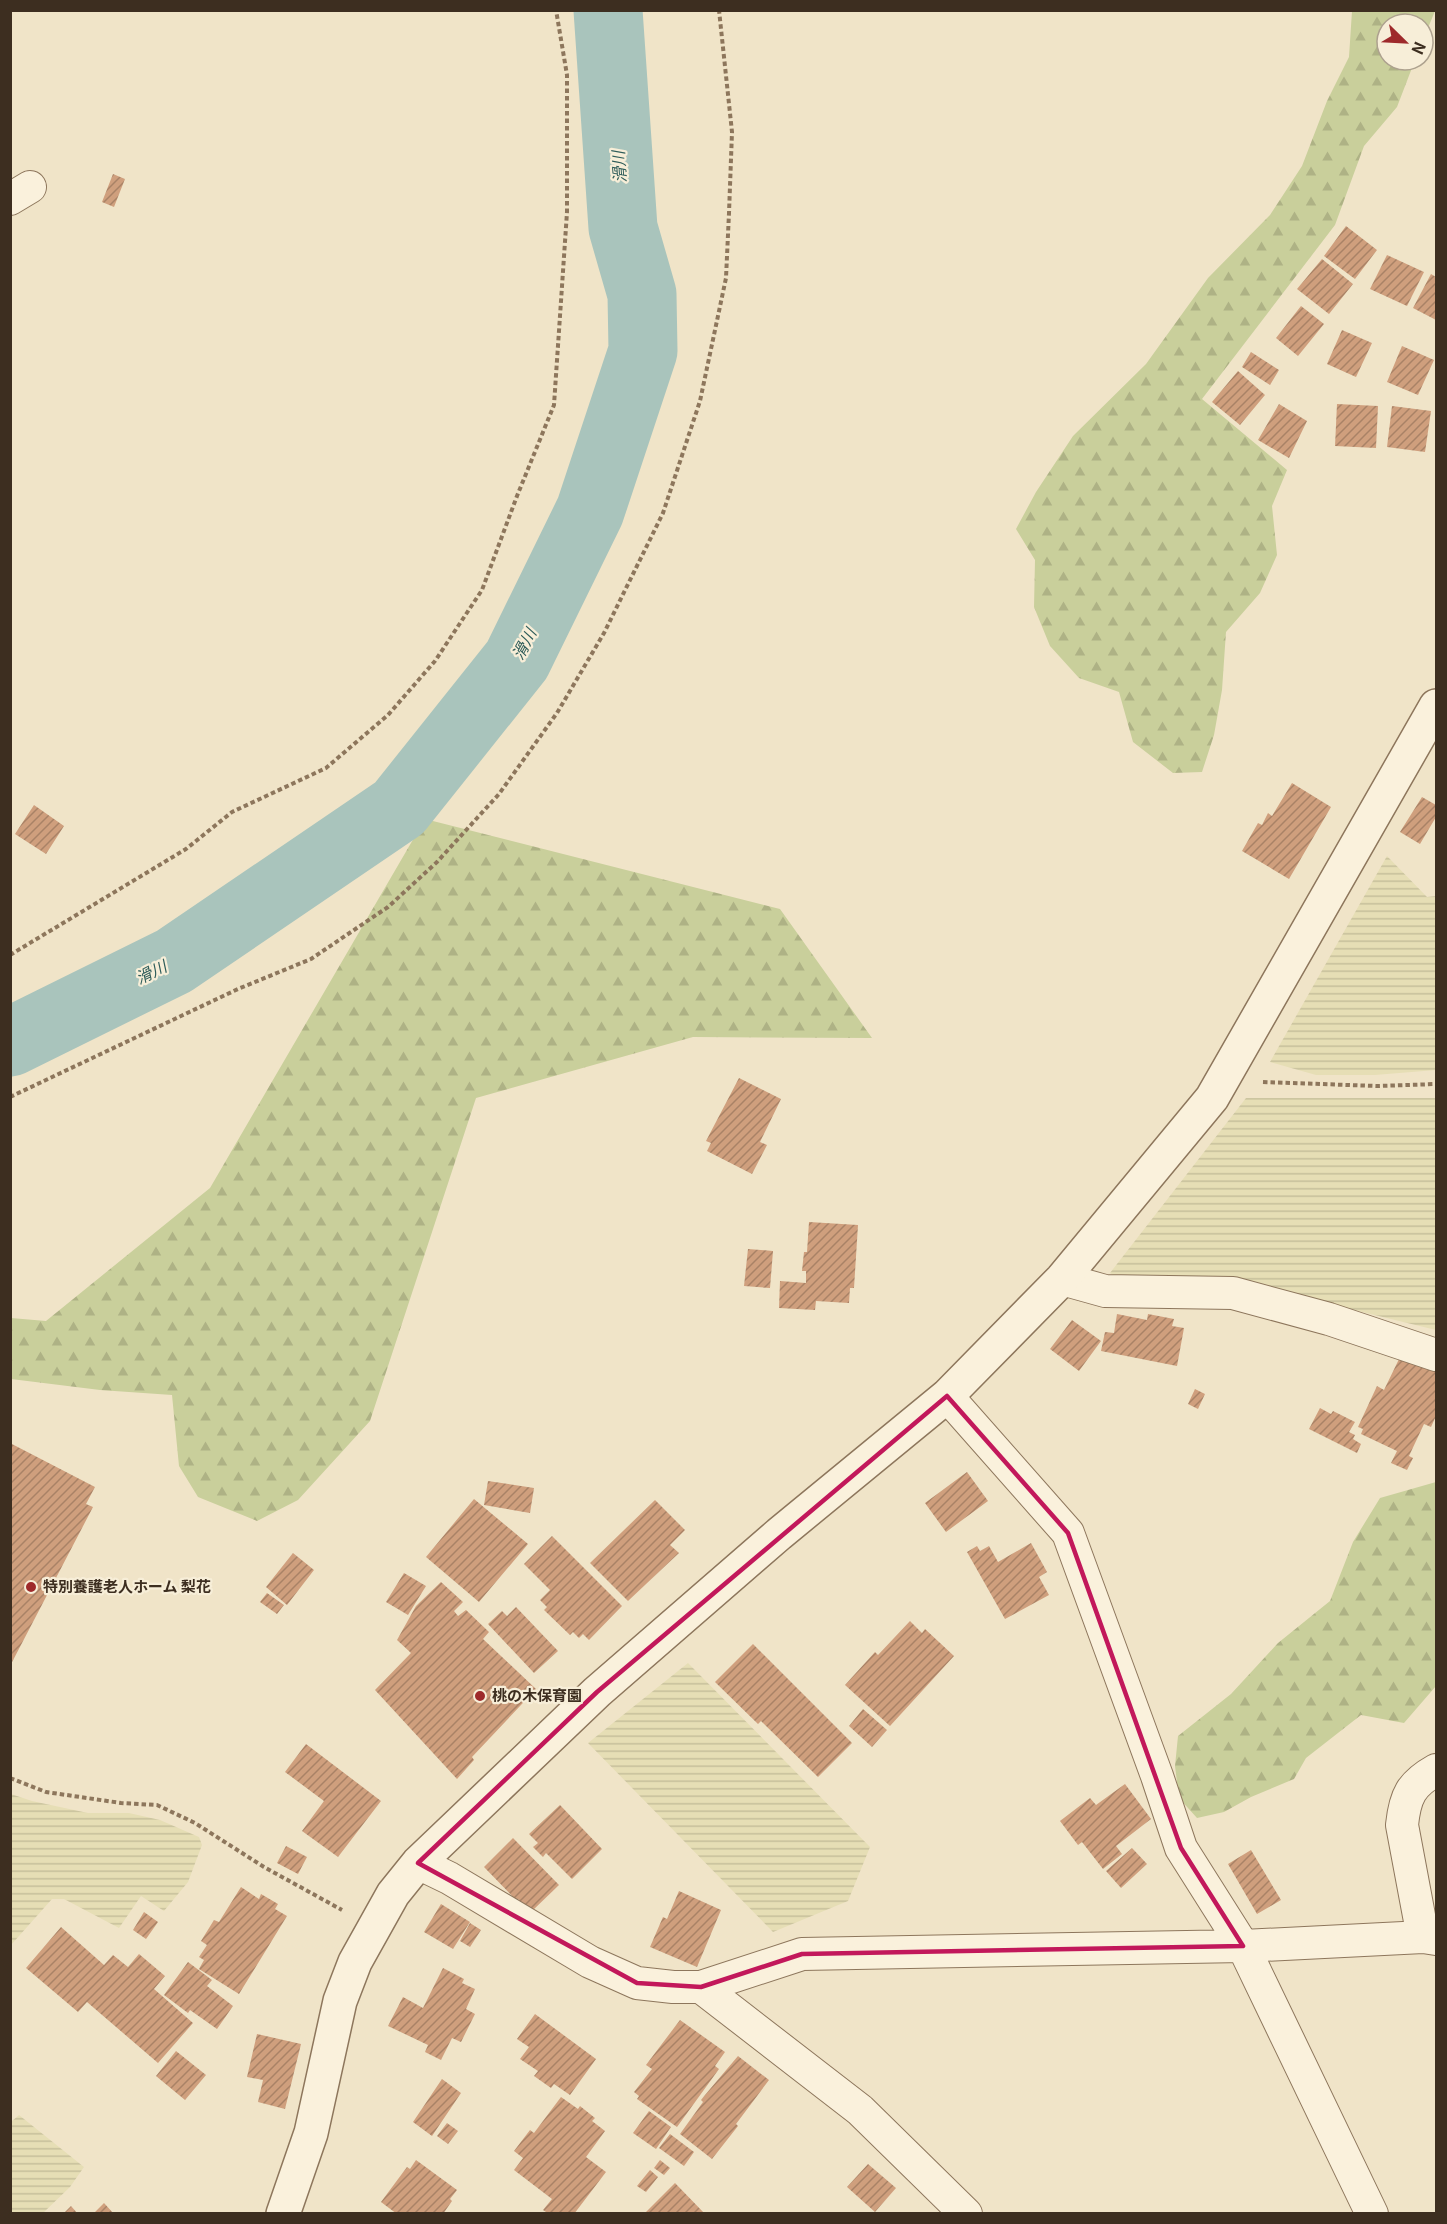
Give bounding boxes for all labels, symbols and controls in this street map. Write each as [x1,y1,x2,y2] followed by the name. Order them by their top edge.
[1375,12,1435,72] north arrow
[1406,38,1433,59] text: N
[605,148,631,184] water label: 滑川
[505,622,542,663] water label: 滑川
[131,952,172,989] water label: 滑川
[43,1575,211,1596] place label: 特別養護老人ホーム 梨花
[24,1580,38,1594] marker: 特別養護老人ホーム 梨花
[492,1684,582,1705] place label: 桃の木保育園
[473,1689,487,1703] marker: 桃の木保育園

